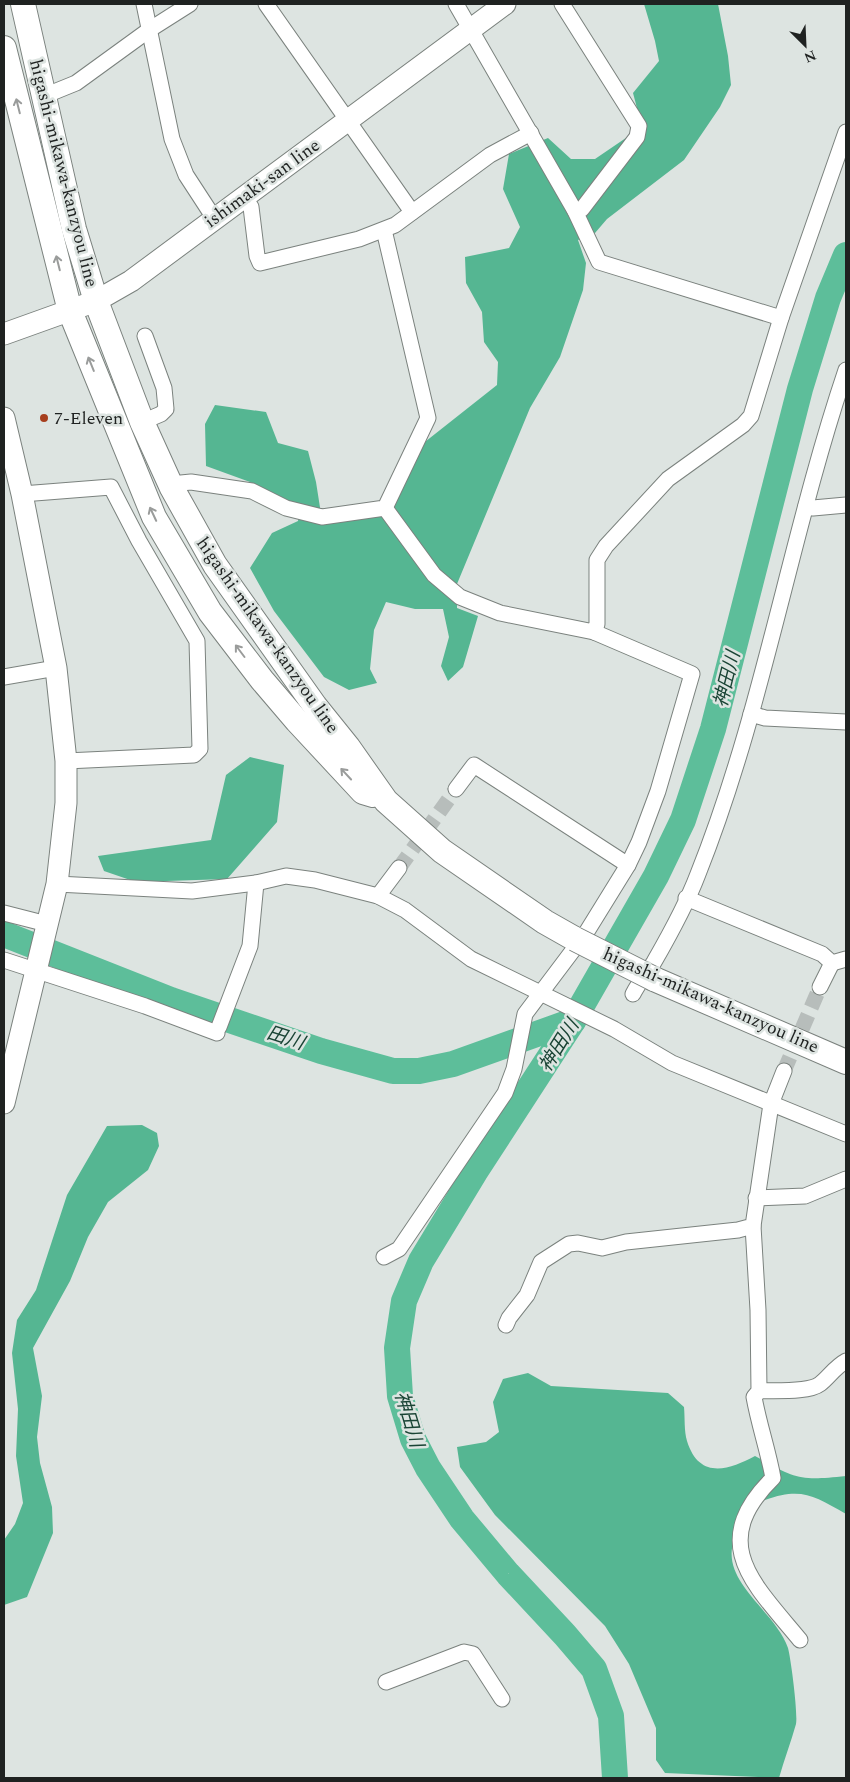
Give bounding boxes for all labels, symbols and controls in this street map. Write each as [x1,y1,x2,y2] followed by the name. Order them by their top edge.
[780,20,830,70] north arrow
[801,45,820,68] text: N
[22,56,105,290] street label: higashi-mikawa-kanzyou line
[13,98,22,114] one-way arrow
[199,132,326,235] street label: ishimaki-san line
[53,256,62,272] one-way arrow
[86,357,96,372] one-way arrow
[54,405,123,432] place label: 7-Eleven
[38,412,50,424] marker: 7-Eleven
[148,507,157,522] one-way arrow
[189,532,346,739] street label: higashi-mikawa-kanzyou line
[235,644,245,658] one-way arrow
[706,646,749,711] water label: 神田川
[340,768,352,780] one-way arrow
[598,941,823,1060] street label: higashi-mikawa-kanzyou line
[532,1012,588,1078] water label: 神田川
[263,1019,310,1059] water label: 田川
[386,1388,431,1453] water label: 神田川

